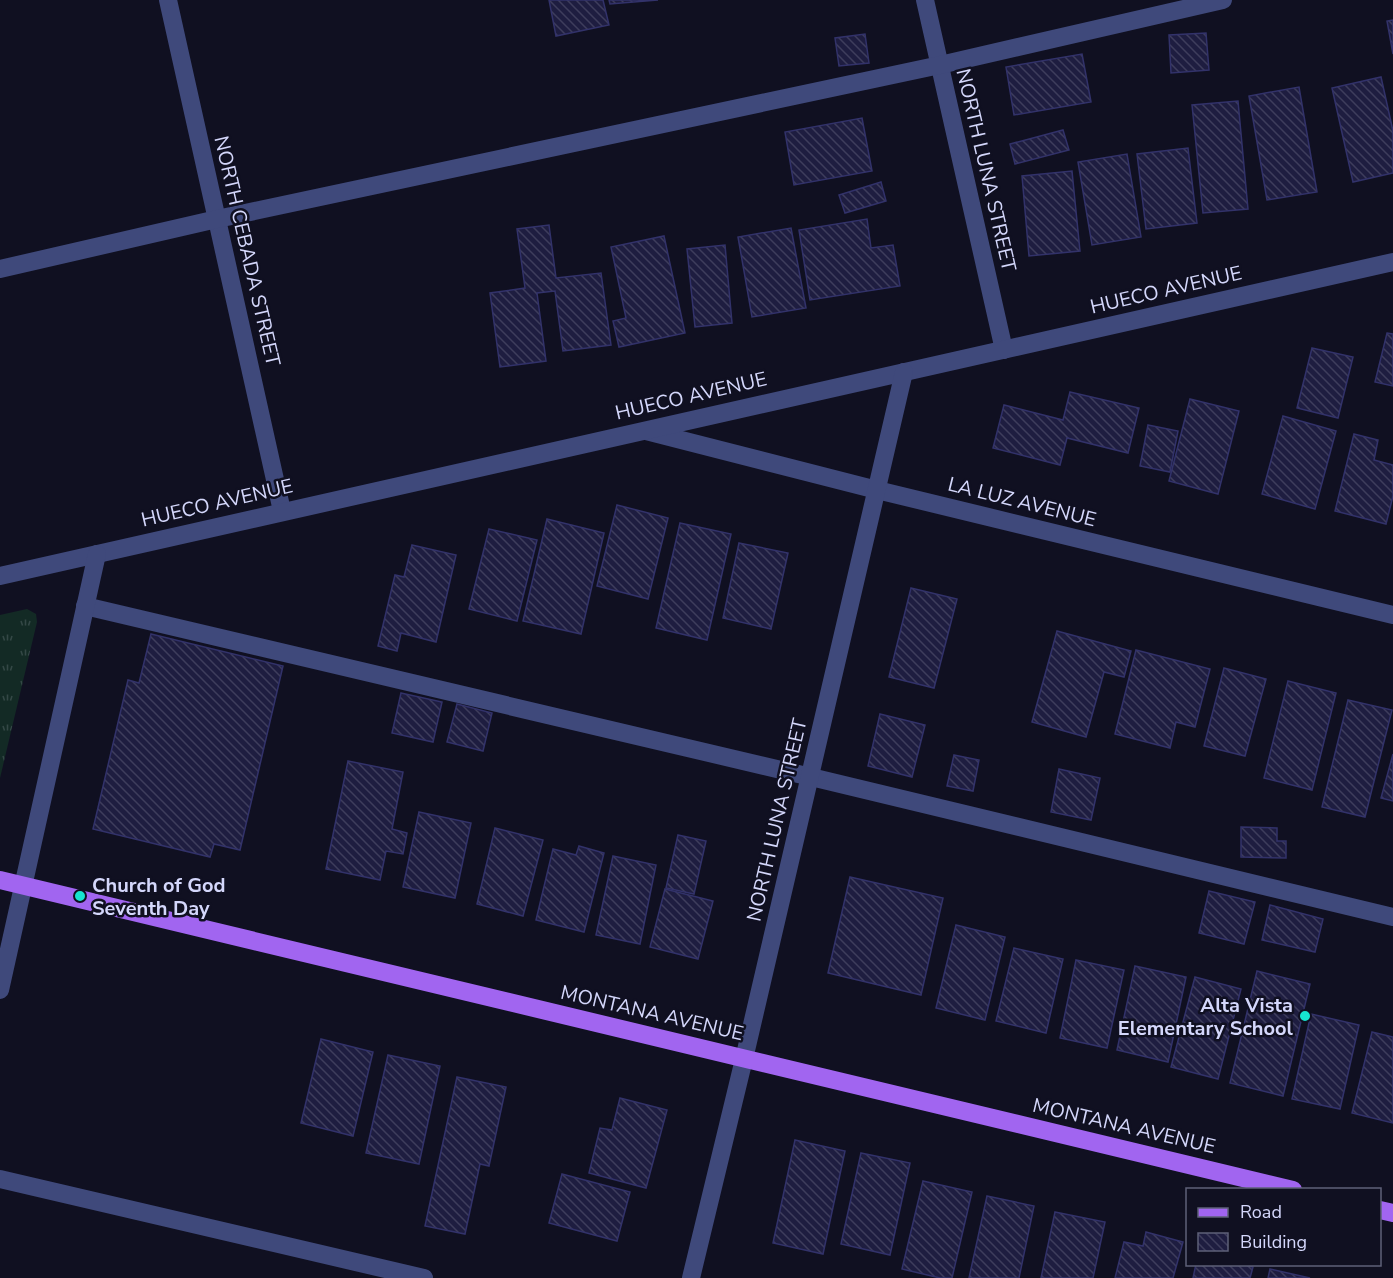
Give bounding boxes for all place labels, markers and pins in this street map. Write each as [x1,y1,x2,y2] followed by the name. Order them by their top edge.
[92,872,225,922] place label: Church of God Seventh Day
[73,889,87,903] marker: Church of God Seventh Day
[1118,992,1294,1042] place label: Alta Vista Elementary School
[1298,1009,1312,1023] marker: Alta Vista Elementary School

